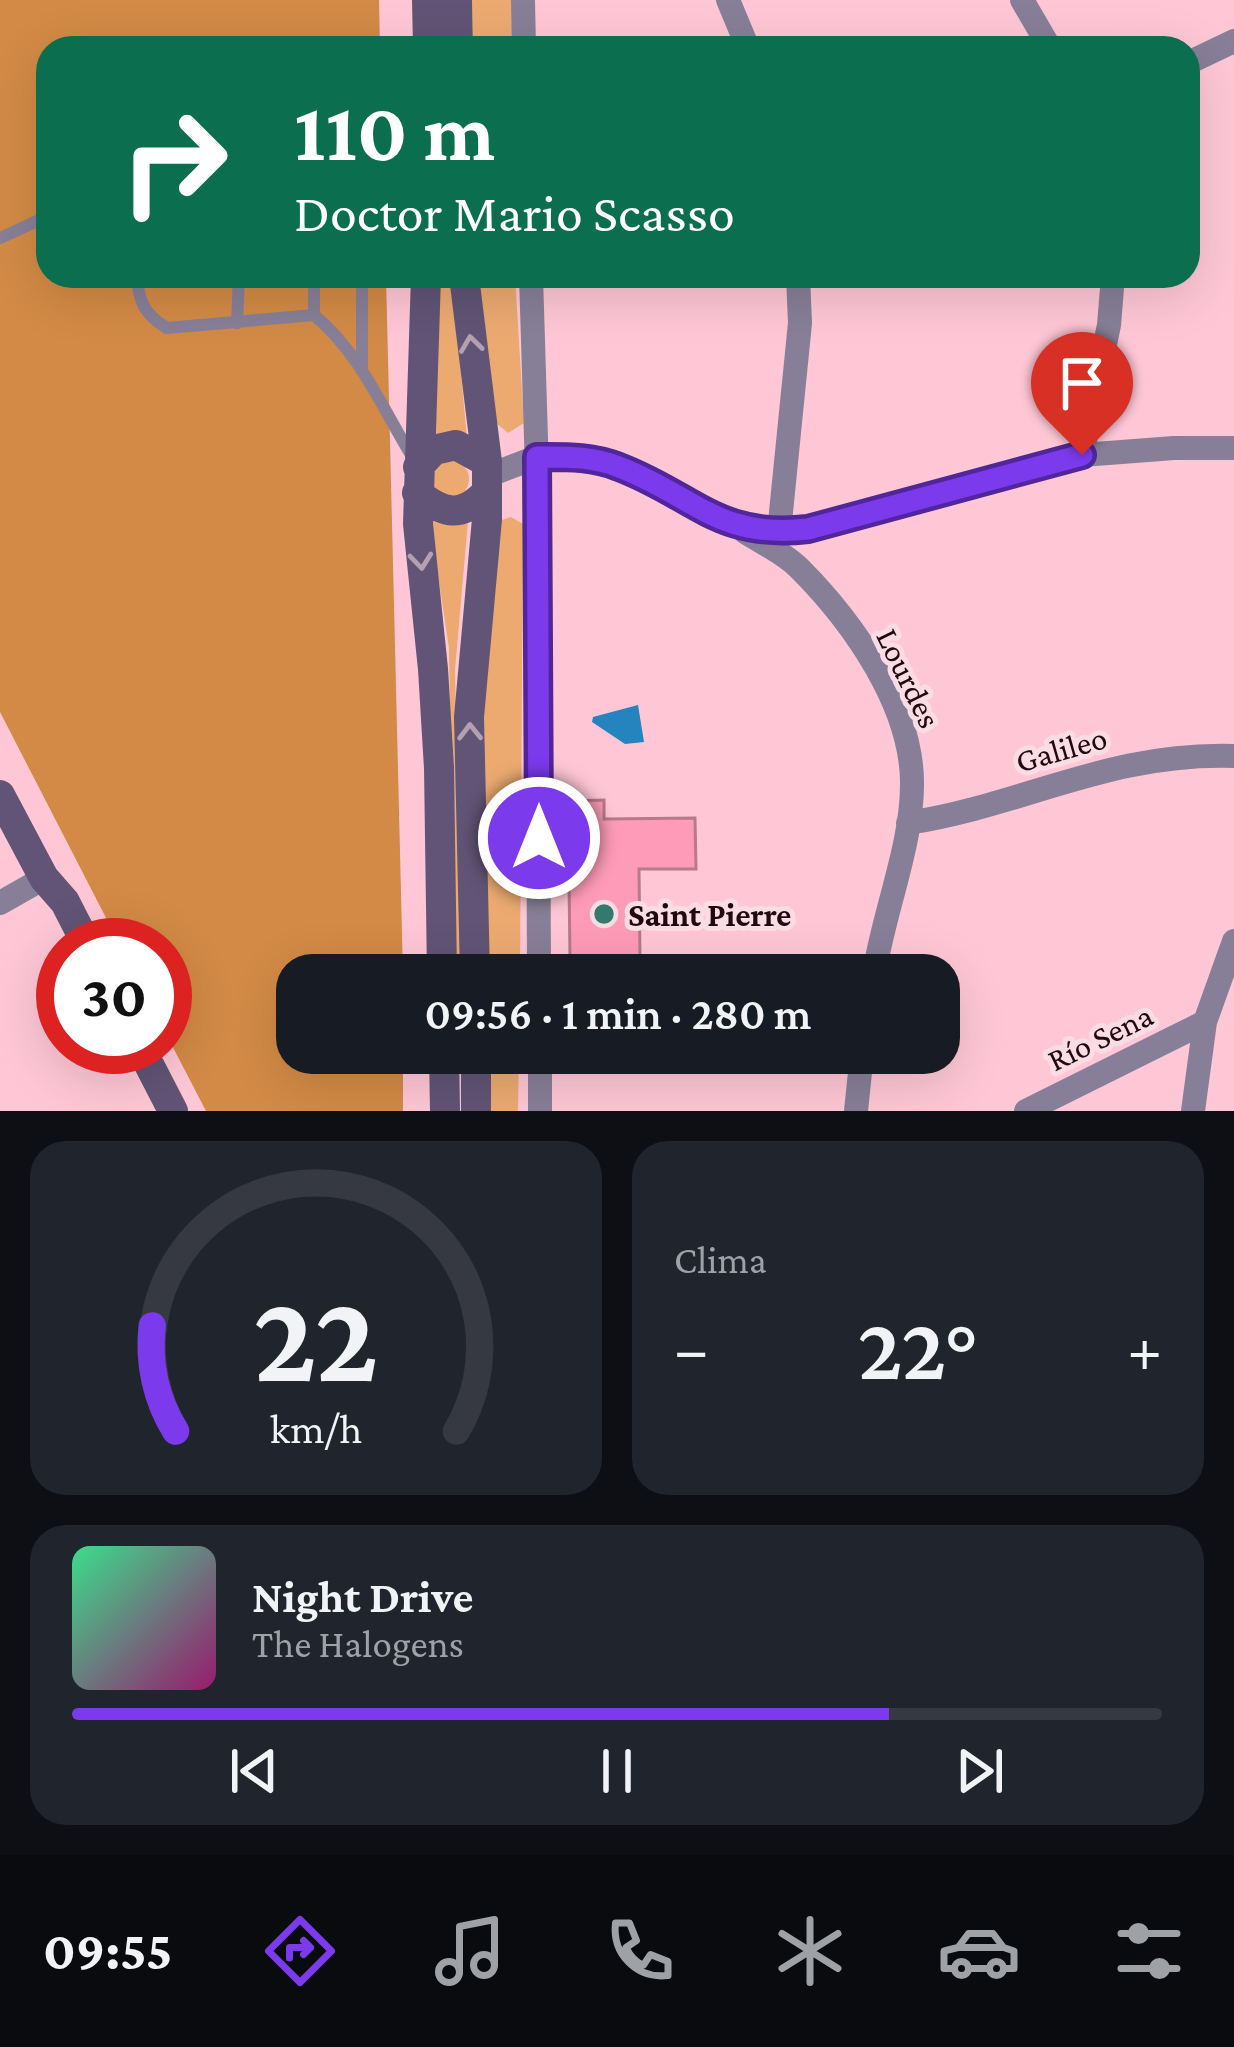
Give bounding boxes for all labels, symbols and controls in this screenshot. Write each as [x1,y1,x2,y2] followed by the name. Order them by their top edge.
[96,84,252,240] icon: right
[294,85,495,178] text: 110 m
[294,183,735,243] text: Doctor Mario Scasso
[1031,332,1133,455] pin
[459,334,485,354] one-way arrow
[1049,350,1115,416] icon: arrive
[408,551,433,570] one-way arrow
[869,622,949,734] street label: Lourdes
[1011,718,1111,780] street label: Galileo
[458,722,484,741] one-way arrow
[476,775,602,901] position arrow
[628,896,791,933] place label: Saint Pierre
[591,901,617,927] marker: Saint Pierre
[36,918,192,1074] speed limit sign: 30
[425,989,811,1039] text: 09:56 · 1 min · 280 m
[1041,996,1159,1078] street label: Río Sena
[674,1238,767,1281] text: Clima
[253,1268,379,1407] text: 22
[858,1298,978,1398] text: 22°
[674,1312,709,1385] text: −
[1127,1312,1162,1385] text: +
[270,1405,362,1452] text: km/h
[252,1572,473,1622] text: Night Drive
[252,1622,464,1665] text: The Halogens
[221,1738,287,1804] icon: previous
[584,1738,650,1804] icon: pause
[947,1738,1013,1804] icon: next
[258,1909,342,1993] icon: directions
[428,1909,512,1993] icon: music
[598,1909,682,1993] icon: phone
[768,1909,852,1993] icon: climate
[937,1909,1021,1993] icon: car
[1107,1909,1191,1993] icon: filters
[43,1921,172,1981] text: 09:55

